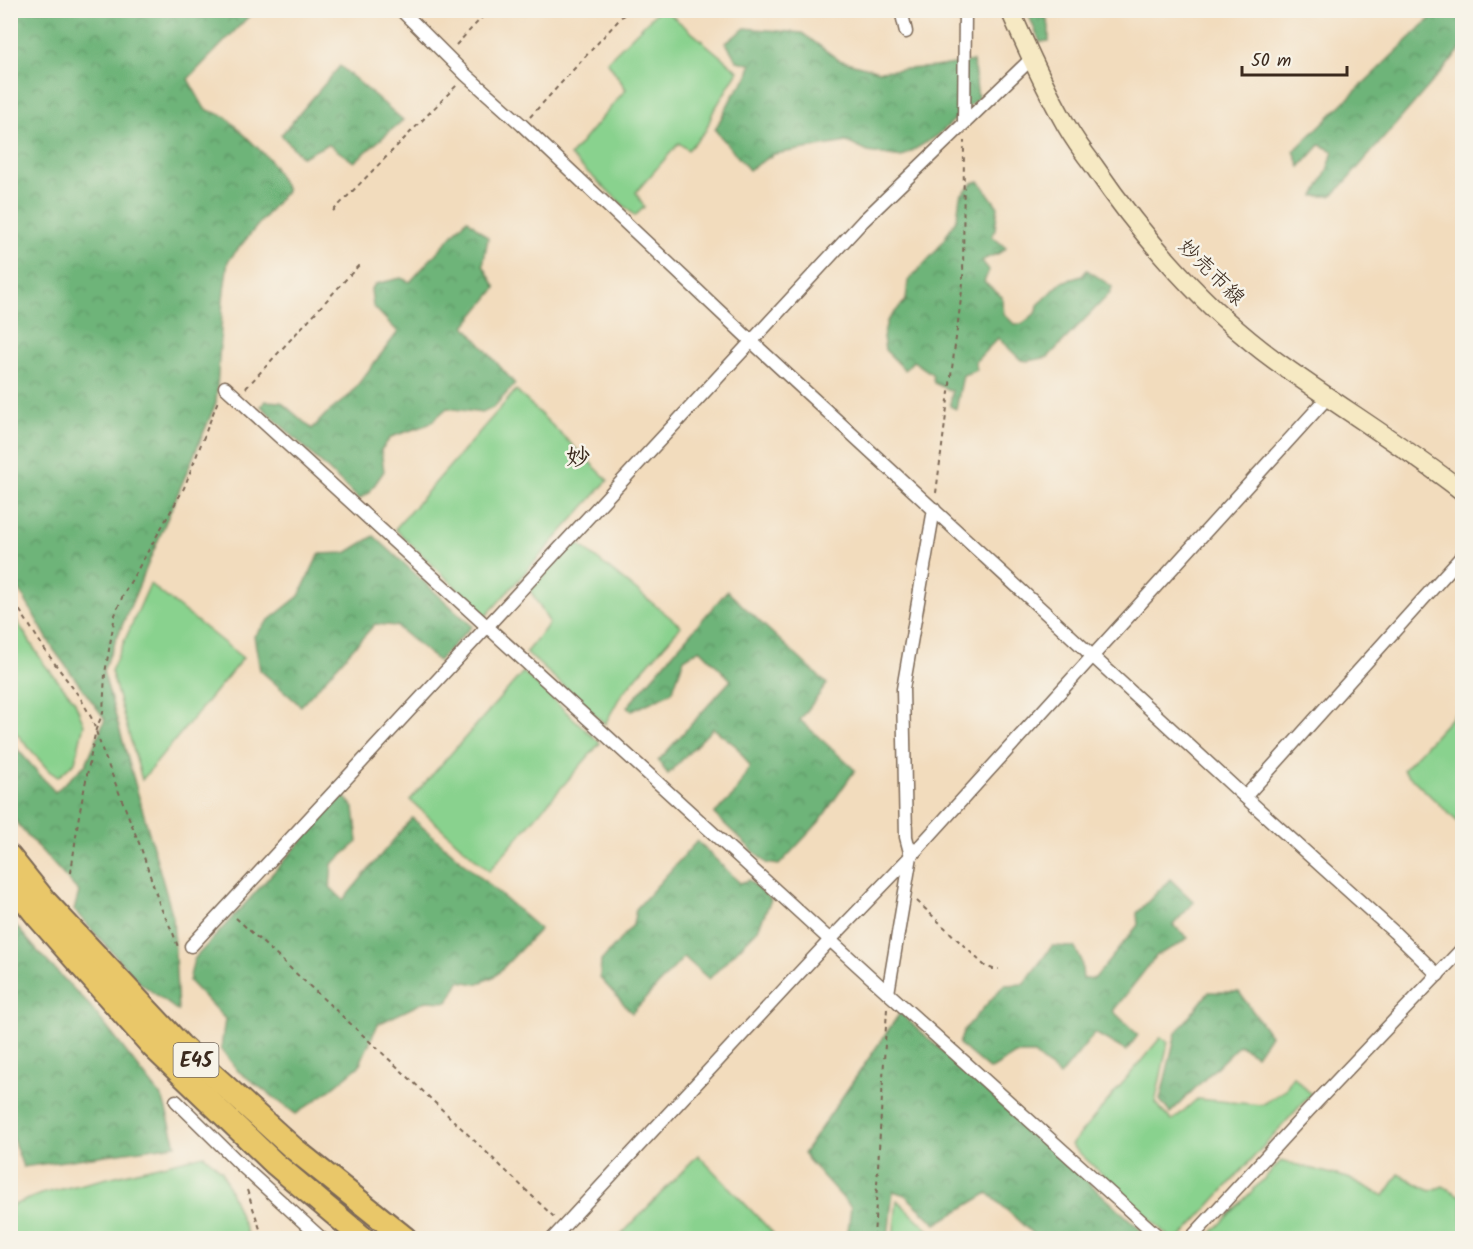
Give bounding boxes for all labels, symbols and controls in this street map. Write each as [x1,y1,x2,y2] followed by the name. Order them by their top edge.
[1242,39,1347,77] scale bar
[1251,47,1291,76] text: 50 m
[1170,232,1252,314] street label: 妙売市線
[566,439,590,478] district label: 妙
[174,1043,218,1077] road number: E45

